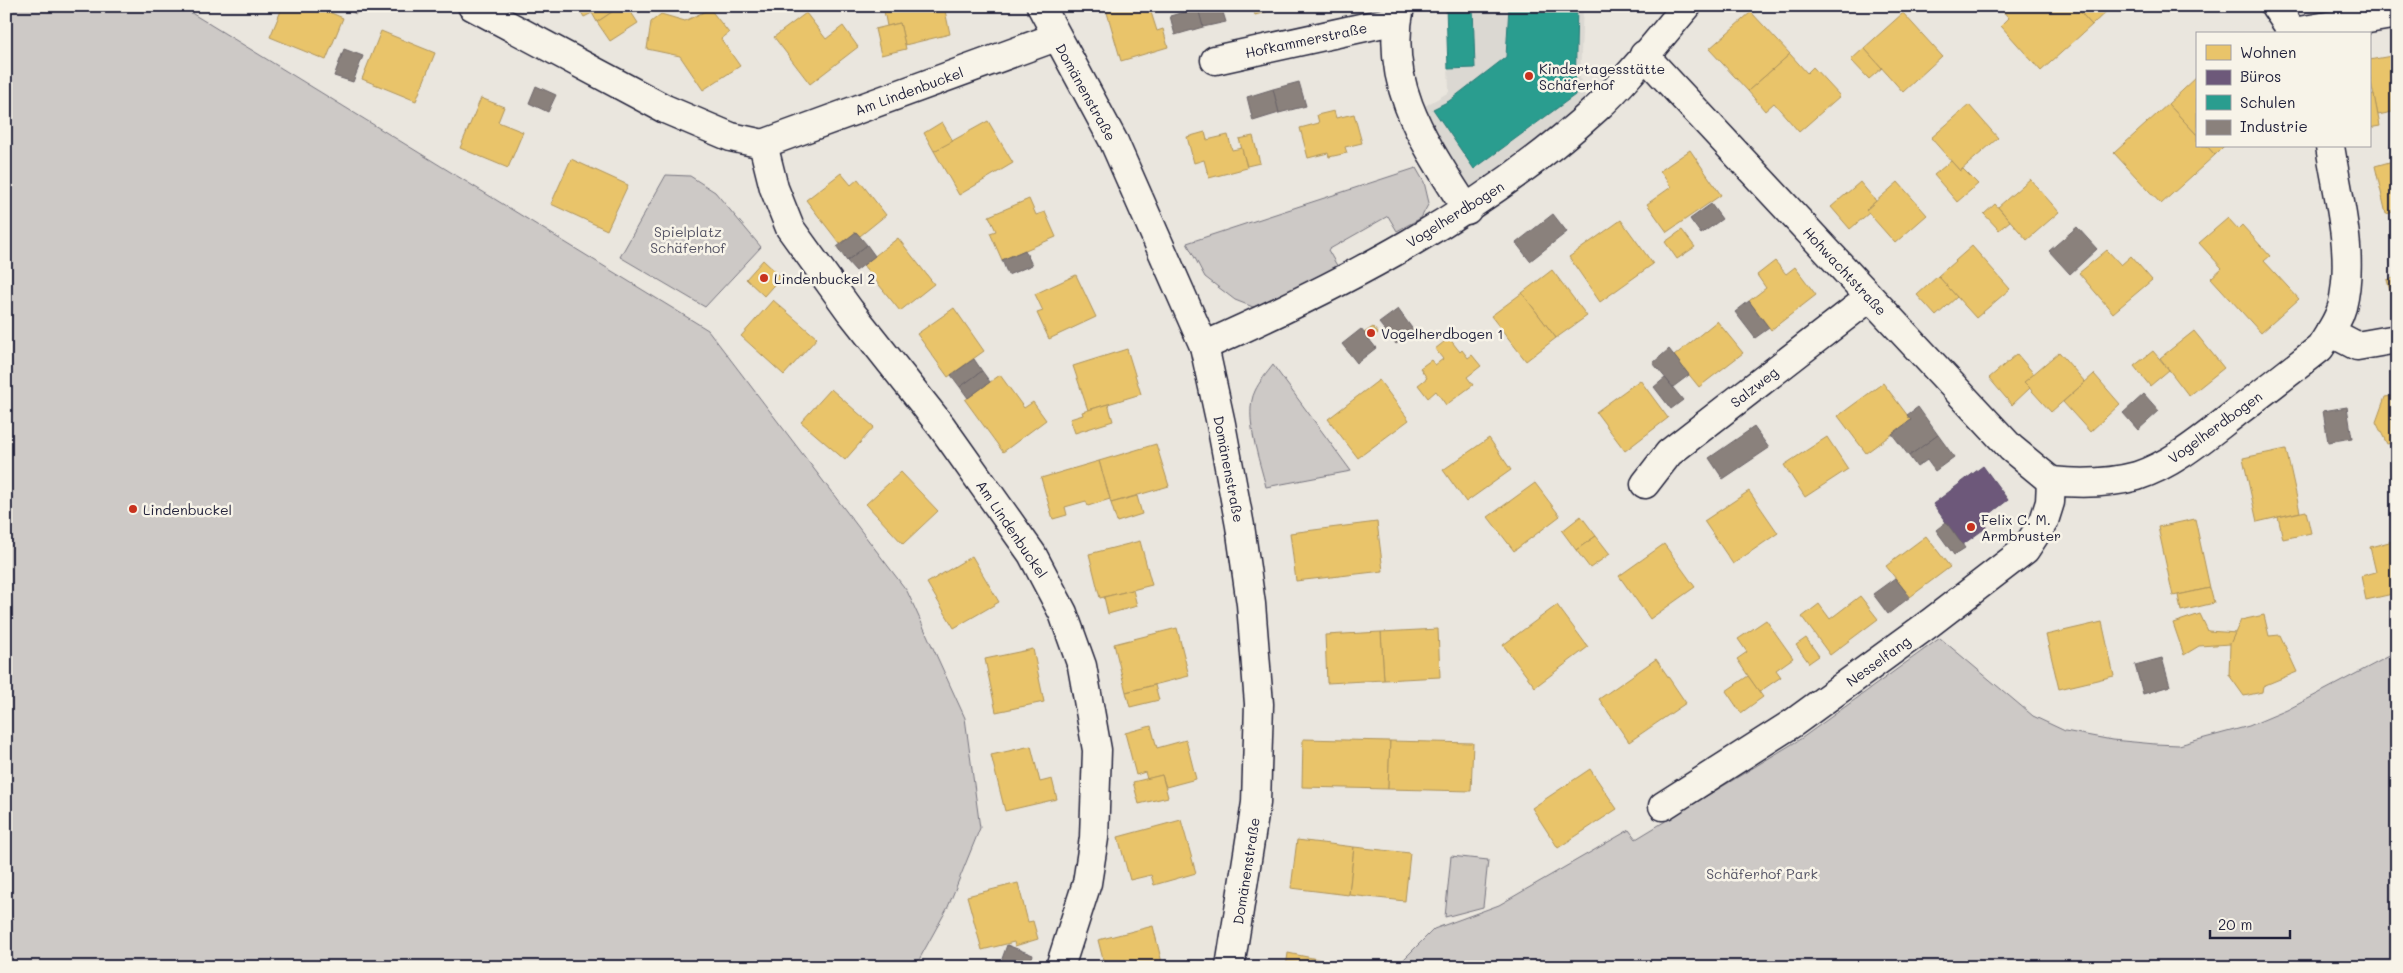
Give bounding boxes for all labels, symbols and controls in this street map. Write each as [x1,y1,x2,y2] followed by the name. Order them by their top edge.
[1243,18,1369,62] street label: Hofkammerstraße
[2196,32,2370,148] legend
[1051,40,1121,144] street label: Domänenstraße
[2240,42,2296,62] text: Wohnen
[1539,59,1665,94] place label: Kindertagesstätte Schäferhof
[852,63,966,119] street label: Am Lindenbuckel
[2240,66,2281,86] text: Büros
[1523,70,1535,82] marker: Kindertagesstätte Schäferhof
[2240,92,2295,112] text: Schulen
[2240,116,2308,136] text: Industrie
[1403,176,1507,252] street label: Vogelherdbogen
[650,222,726,257] park label: Spielplatz Schäferhof
[1799,223,1891,319] street label: Hohwachtstraße
[774,269,875,288] place label: Lindenbuckel 2
[758,272,770,284] marker: Lindenbuckel 2
[1381,324,1504,343] place label: Vogelherdbogen 1
[1365,327,1377,339] marker: Vogelherdbogen 1
[1726,362,1782,412] street label: Salzweg
[2164,386,2266,468] street label: Vogelherdbogen
[1209,414,1249,524] street label: Domänenstraße
[972,476,1052,582] street label: Am Lindenbuckel
[143,500,232,519] place label: Lindenbuckel
[127,503,139,515] marker: Lindenbuckel
[1981,510,2061,545] place label: Felix C. M. Armbruster
[1965,521,1977,533] marker: Felix C. M. Armbruster
[1842,631,1914,691] street label: Nesselfang
[1228,816,1264,926] street label: Domänenstraße
[1706,864,1818,883] park label: Schäferhof Park
[2210,908,2290,940] scale bar
[2218,914,2252,934] text: 20 m

